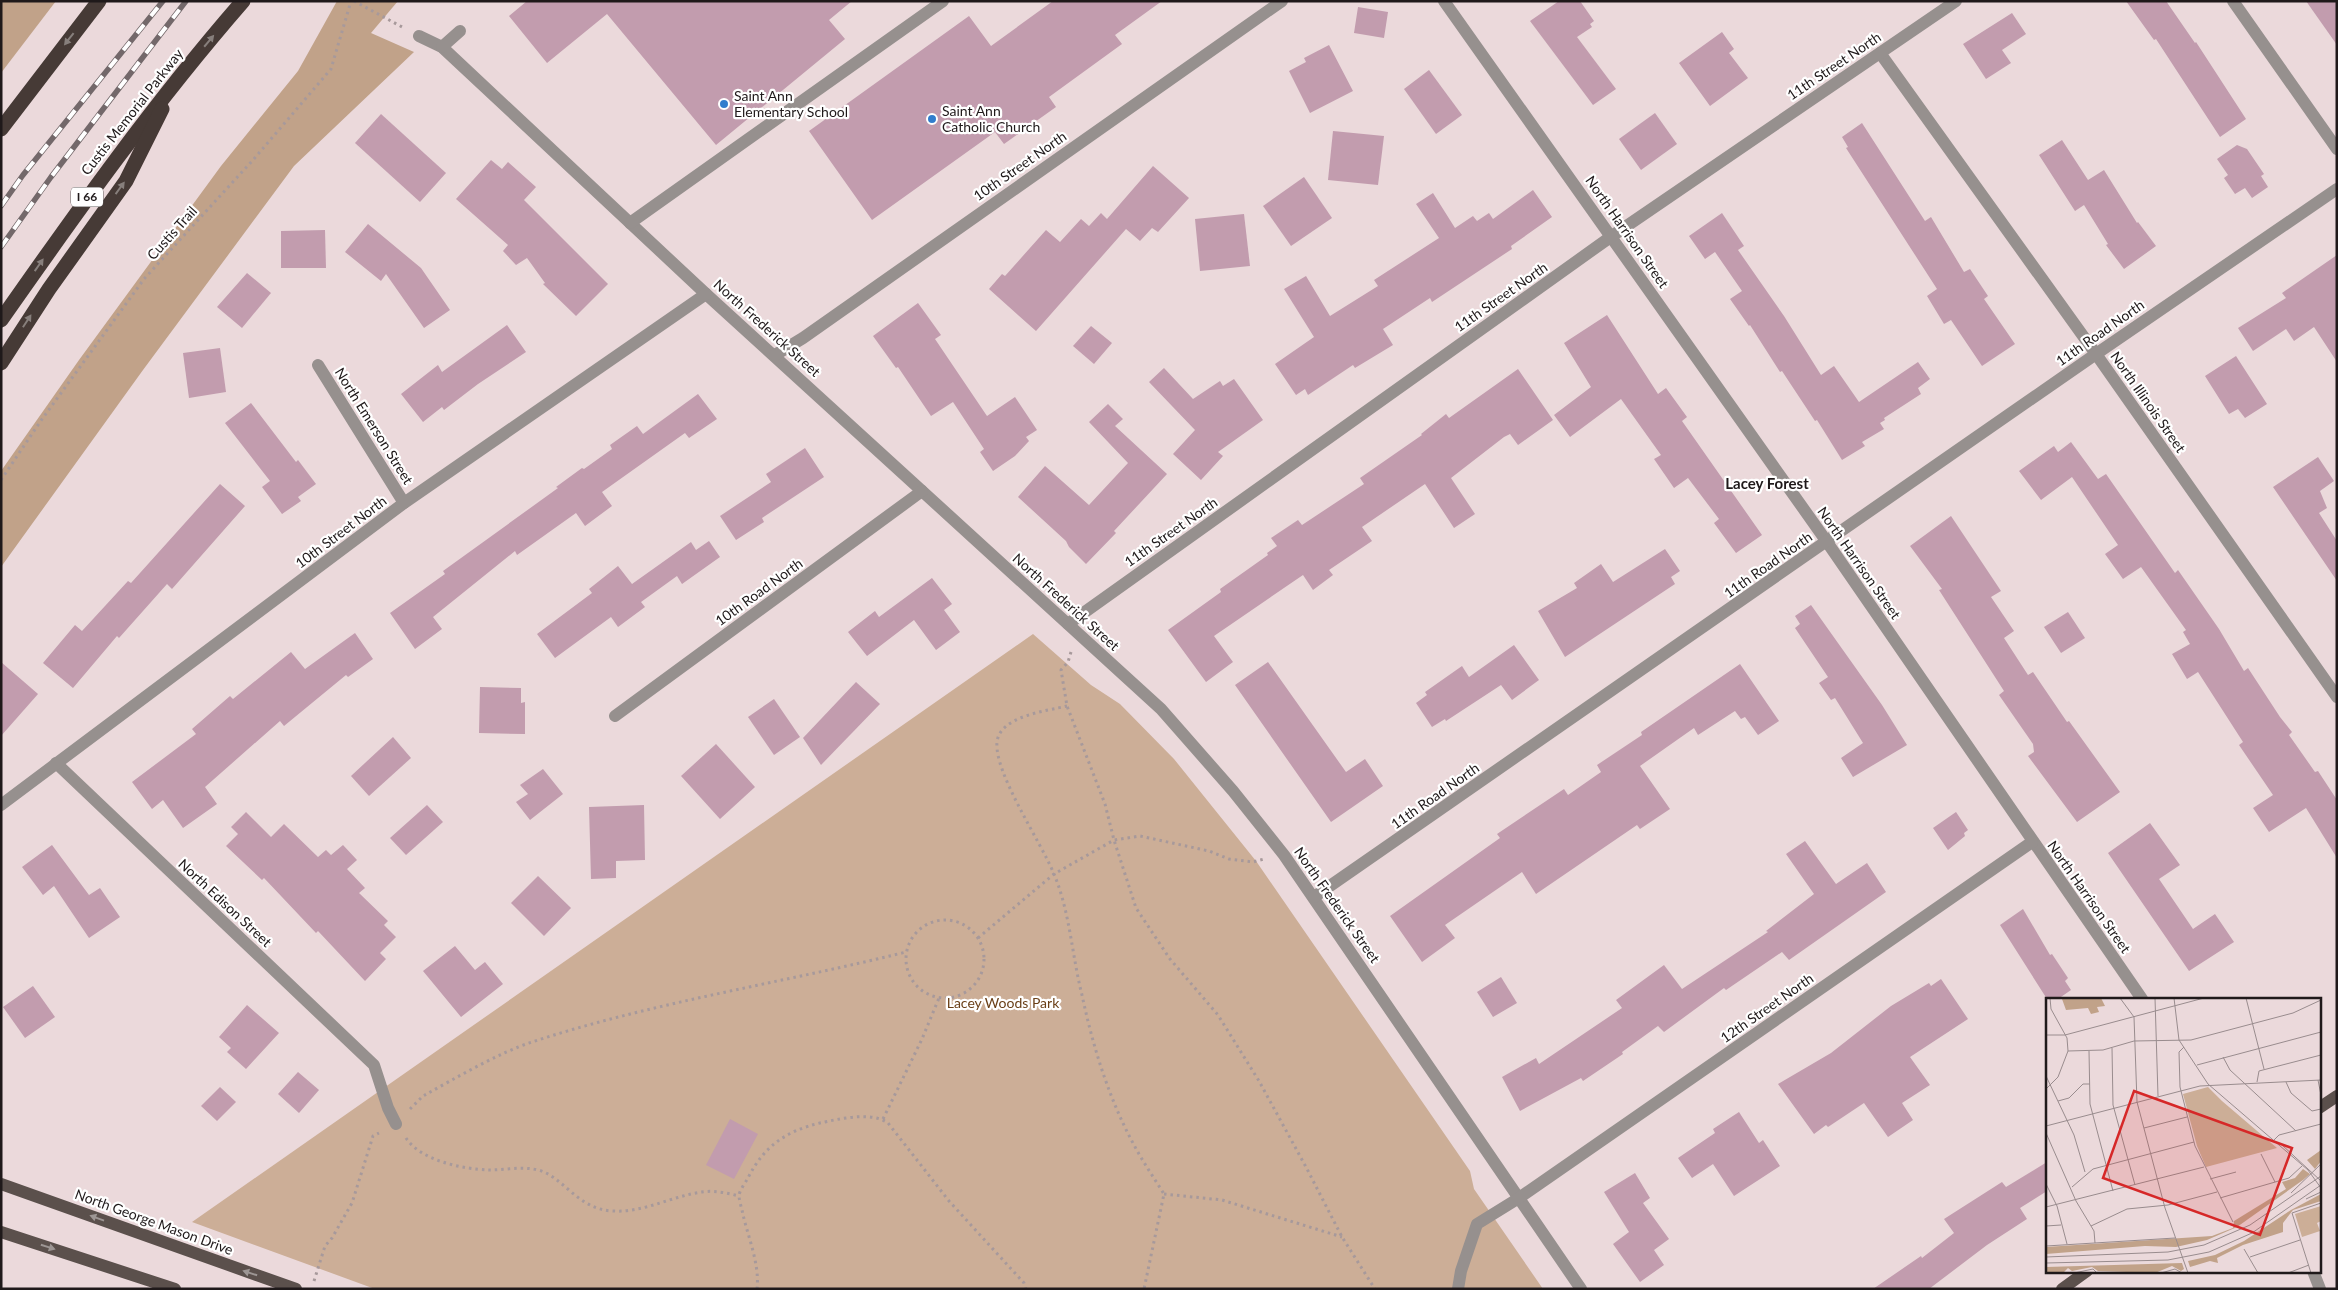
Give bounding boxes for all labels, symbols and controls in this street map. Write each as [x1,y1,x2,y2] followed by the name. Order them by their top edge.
[1784,28,1884,103] street label: 11th Street North
[63,32,74,45] one-way arrow
[203,35,214,47] one-way arrow
[77,45,187,178] street label: Custis Memorial Parkway
[734,87,848,120] place label: Saint Ann Elementary School
[718,98,730,110] marker: Saint Ann Elementary School
[942,102,1040,135] place label: Saint Ann Catholic Church
[926,113,938,125] marker: Saint Ann Catholic Church
[970,127,1069,204] street label: 10th Street North
[1582,172,1673,291] street label: North Harrison Street
[115,182,126,195] one-way arrow
[71,188,103,206] road number: I 66
[143,202,200,263] street label: Custis Trail
[1451,258,1550,335] street label: 11th Street North
[34,259,44,272] one-way arrow
[711,275,824,380] street label: North Frederick Street
[2052,296,2147,369] street label: 11th Road North
[23,315,32,328] one-way arrow
[2107,348,2190,455] street label: North Illinois Street
[332,364,417,487] street label: North Emerson Street
[1725,474,1809,492] district label: Lacey Forest
[292,492,390,571] street label: 10th Street North
[1121,493,1220,570] street label: 11th Street North
[1814,503,1905,622] street label: North Harrison Street
[1720,528,1815,601] street label: 11th Road North
[1010,549,1123,654] street label: North Frederick Street
[712,554,806,629] street label: 10th Road North
[1387,759,1482,832] street label: 11th Road North
[2044,837,2135,956] street label: North Harrison Street
[1291,844,1384,966] street label: North Frederick Street
[175,855,275,950] street label: North Edison Street
[1717,969,1816,1046] street label: 12th Street North
[947,994,1060,1011] park label: Lacey Woods Park
[2046,998,2320,1272] inset map
[73,1185,236,1258] street label: North George Mason Drive
[89,1214,104,1222] one-way arrow
[40,1244,55,1251] one-way arrow
[242,1269,257,1276] one-way arrow

